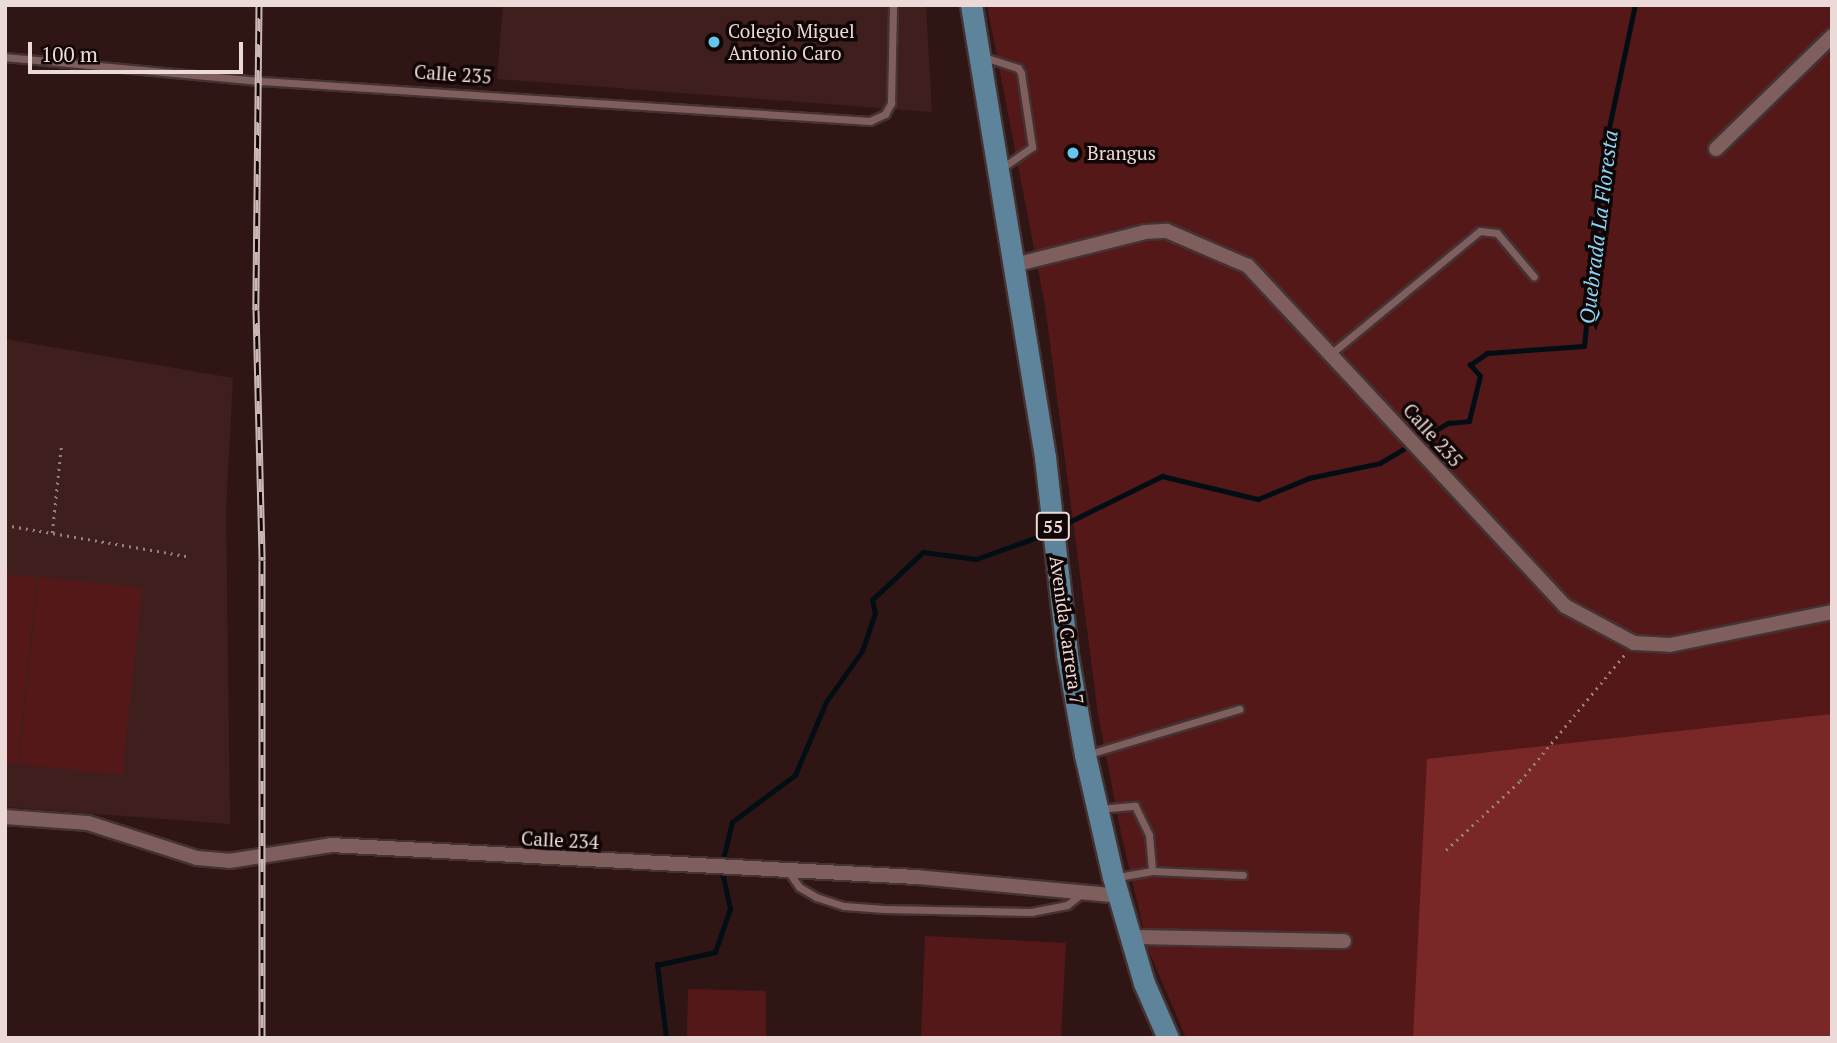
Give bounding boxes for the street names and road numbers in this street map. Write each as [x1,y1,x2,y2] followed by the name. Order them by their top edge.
[413,60,493,88] street label: Calle 235
[1398,398,1468,472] street label: Calle 235
[1036,512,1070,540] road number: 55
[1045,554,1089,706] street label: Avenida Carrera 7
[521,827,599,853] street label: Calle 234

